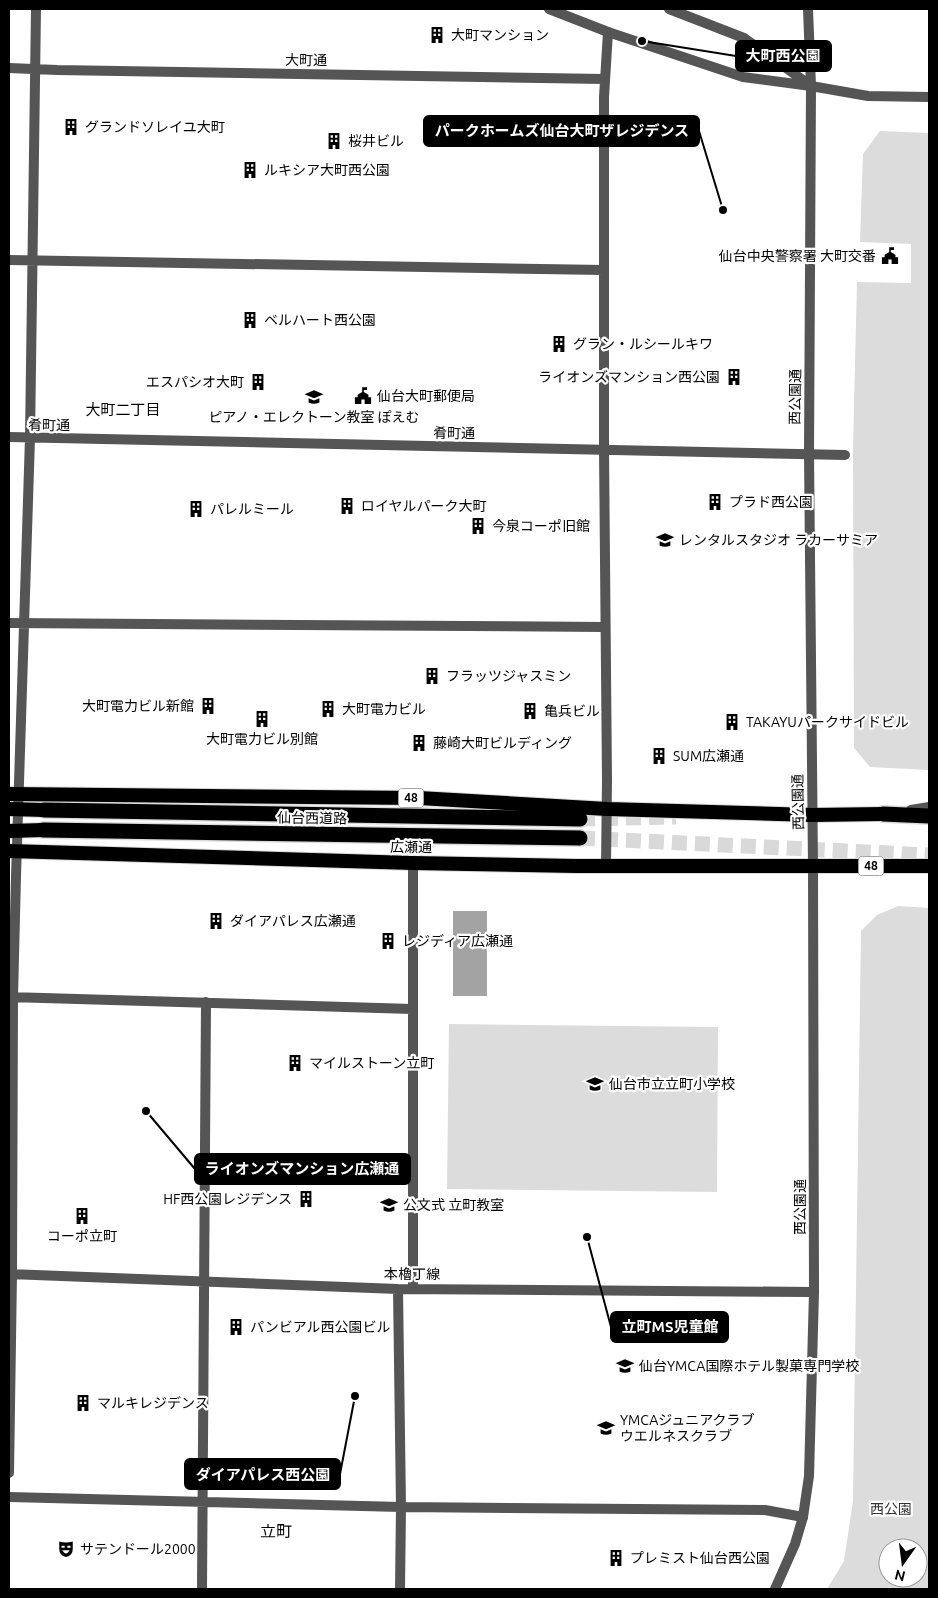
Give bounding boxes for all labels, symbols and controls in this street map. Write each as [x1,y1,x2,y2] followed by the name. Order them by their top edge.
[427,25,447,45] building icon: 大町マンション
[451,27,549,43] place label: 大町マンション
[736,41,831,71] callout: 大町西公園
[745,47,821,64] text: 大町西公園
[285,52,327,68] street label: 大町通
[424,116,699,146] callout: パークホームズ仙台大町ザレジデンス
[61,117,81,137] building icon: グランドソレイユ大町
[85,119,225,135] place label: グランドソレイユ大町
[435,122,689,139] text: パークホームズ仙台大町ザレジデンス
[324,131,344,151] building icon: 桜井ビル
[348,133,404,149] place label: 桜井ビル
[240,160,260,180] building icon: ルキシア大町西公園
[264,162,390,178] place label: ルキシア大町西公園
[880,246,900,266] public building icon: 仙台中央警察署 大町交番
[719,248,876,264] place label: 仙台中央警察署 大町交番
[240,310,260,330] building icon: ベルハート西公園
[264,312,376,328] place label: ベルハート西公園
[549,334,569,354] building icon: グラン・ルシールキワ
[573,336,713,352] place label: グラン・ルシールキワ
[724,367,744,387] building icon: ライオンズマンション西公園
[538,369,720,385] place label: ライオンズマンション西公園
[787,369,803,425] street label: 西公園通
[248,372,268,392] building icon: エスパシオ大町
[146,374,244,390] place label: エスパシオ大町
[353,386,373,406] public building icon: 仙台大町郵便局
[304,387,324,407] school or university icon: ピアノ・エレクトーン教室 ぽえむ
[377,388,475,404] place label: 仙台大町郵便局
[85,401,161,418] district label: 大町二丁目
[208,409,420,425] place label: ピアノ・エレクトーン教室 ぽえむ
[28,417,70,433] street label: 肴町通
[433,425,475,441] street label: 肴町通
[705,492,725,512] building icon: プラド西公園
[729,494,813,510] place label: プラド西公園
[337,496,357,516] building icon: ロイヤルパーク大町
[361,498,487,514] place label: ロイヤルパーク大町
[186,499,206,519] building icon: パレルミール
[210,501,294,517] place label: パレルミール
[468,516,488,536] building icon: 今泉コーポ旧館
[492,518,590,534] place label: 今泉コーポ旧館
[655,530,675,550] school or university icon: レンタルスタジオ ラカーサミア
[679,532,878,548] place label: レンタルスタジオ ラカーサミア
[422,666,442,686] building icon: フラッツジャスミン
[446,668,571,684] place label: フラッツジャスミン
[198,696,218,716] building icon: 大町電力ビル新館
[82,698,194,714] place label: 大町電力ビル新館
[318,699,338,719] building icon: 大町電力ビル
[342,701,426,717] place label: 大町電力ビル
[520,701,540,721] building icon: 亀兵ビル
[544,703,600,719] place label: 亀兵ビル
[252,709,272,729] building icon: 大町電力ビル別館
[722,712,742,732] building icon: TAKAYUパークサイドビル
[746,714,909,730] place label: TAKAYUパークサイドビル
[206,731,318,747] place label: 大町電力ビル別館
[409,733,429,753] building icon: 藤崎大町ビルディング
[433,735,572,751] place label: 藤崎大町ビルディング
[649,746,669,766] building icon: SUM広瀬通
[673,748,744,764] place label: SUM広瀬通
[790,774,806,830] street label: 西公園通
[398,788,424,808] road number: 48
[277,809,347,827] street label: 仙台西道路
[390,839,432,855] street label: 広瀬通
[858,856,884,876] road number: 48
[206,911,226,931] building icon: ダイアパレス広瀬通
[230,913,356,929] place label: ダイアパレス広瀬通
[378,931,398,951] building icon: レジディア広瀬通
[402,933,513,949] place label: レジディア広瀬通
[285,1053,305,1073] building icon: マイルストーン立町
[309,1055,434,1071] place label: マイルストーン立町
[585,1074,605,1094] school or university icon: 仙台市立立町小学校
[609,1076,735,1092] place label: 仙台市立立町小学校
[195,1154,410,1184] callout: ライオンズマンション広瀬通
[205,1160,399,1177] text: ライオンズマンション広瀬通
[792,1179,808,1235] street label: 西公園通
[296,1189,316,1209] building icon: HF西公園レジデンス
[163,1191,292,1207] place label: HF西公園レジデンス
[379,1195,399,1215] school or university icon: 公文式 立町教室
[403,1197,504,1213] place label: 公文式 立町教室
[72,1206,92,1226] building icon: コーポ立町
[47,1228,117,1244] place label: コーポ立町
[384,1266,440,1282] street label: 本櫓丁線
[611,1312,728,1342] callout: 立町MS児童館
[226,1317,246,1337] building icon: パンビアル西公園ビル
[622,1318,718,1335] text: 立町MS児童館
[250,1319,391,1335] place label: パンビアル西公園ビル
[615,1356,635,1376] school or university icon: 仙台YMCA国際ホテル製菓専門学校
[639,1358,859,1374] place label: 仙台YMCA国際ホテル製菓専門学校
[73,1393,93,1413] building icon: マルキレジデンス
[97,1395,209,1411] place label: マルキレジデンス
[620,1412,755,1444] place label: YMCAジュニアクラブ ウエルネスクラブ
[596,1418,616,1438] school or university icon: YMCAジュニアクラブ ウエルネスクラブ
[185,1459,340,1489] callout: ダイアパレス西公園
[196,1466,330,1483] text: ダイアパレス西公園
[870,1501,912,1517] park label: 西公園
[260,1522,292,1540] district label: 立町
[878,1538,928,1588] north arrow
[56,1539,76,1559] theatre icon: サテンドール2000
[80,1541,196,1557] place label: サテンドール2000
[606,1548,626,1568] building icon: プレミスト仙台西公園
[630,1550,770,1566] place label: プレミスト仙台西公園
[893,1567,907,1585] text: N

